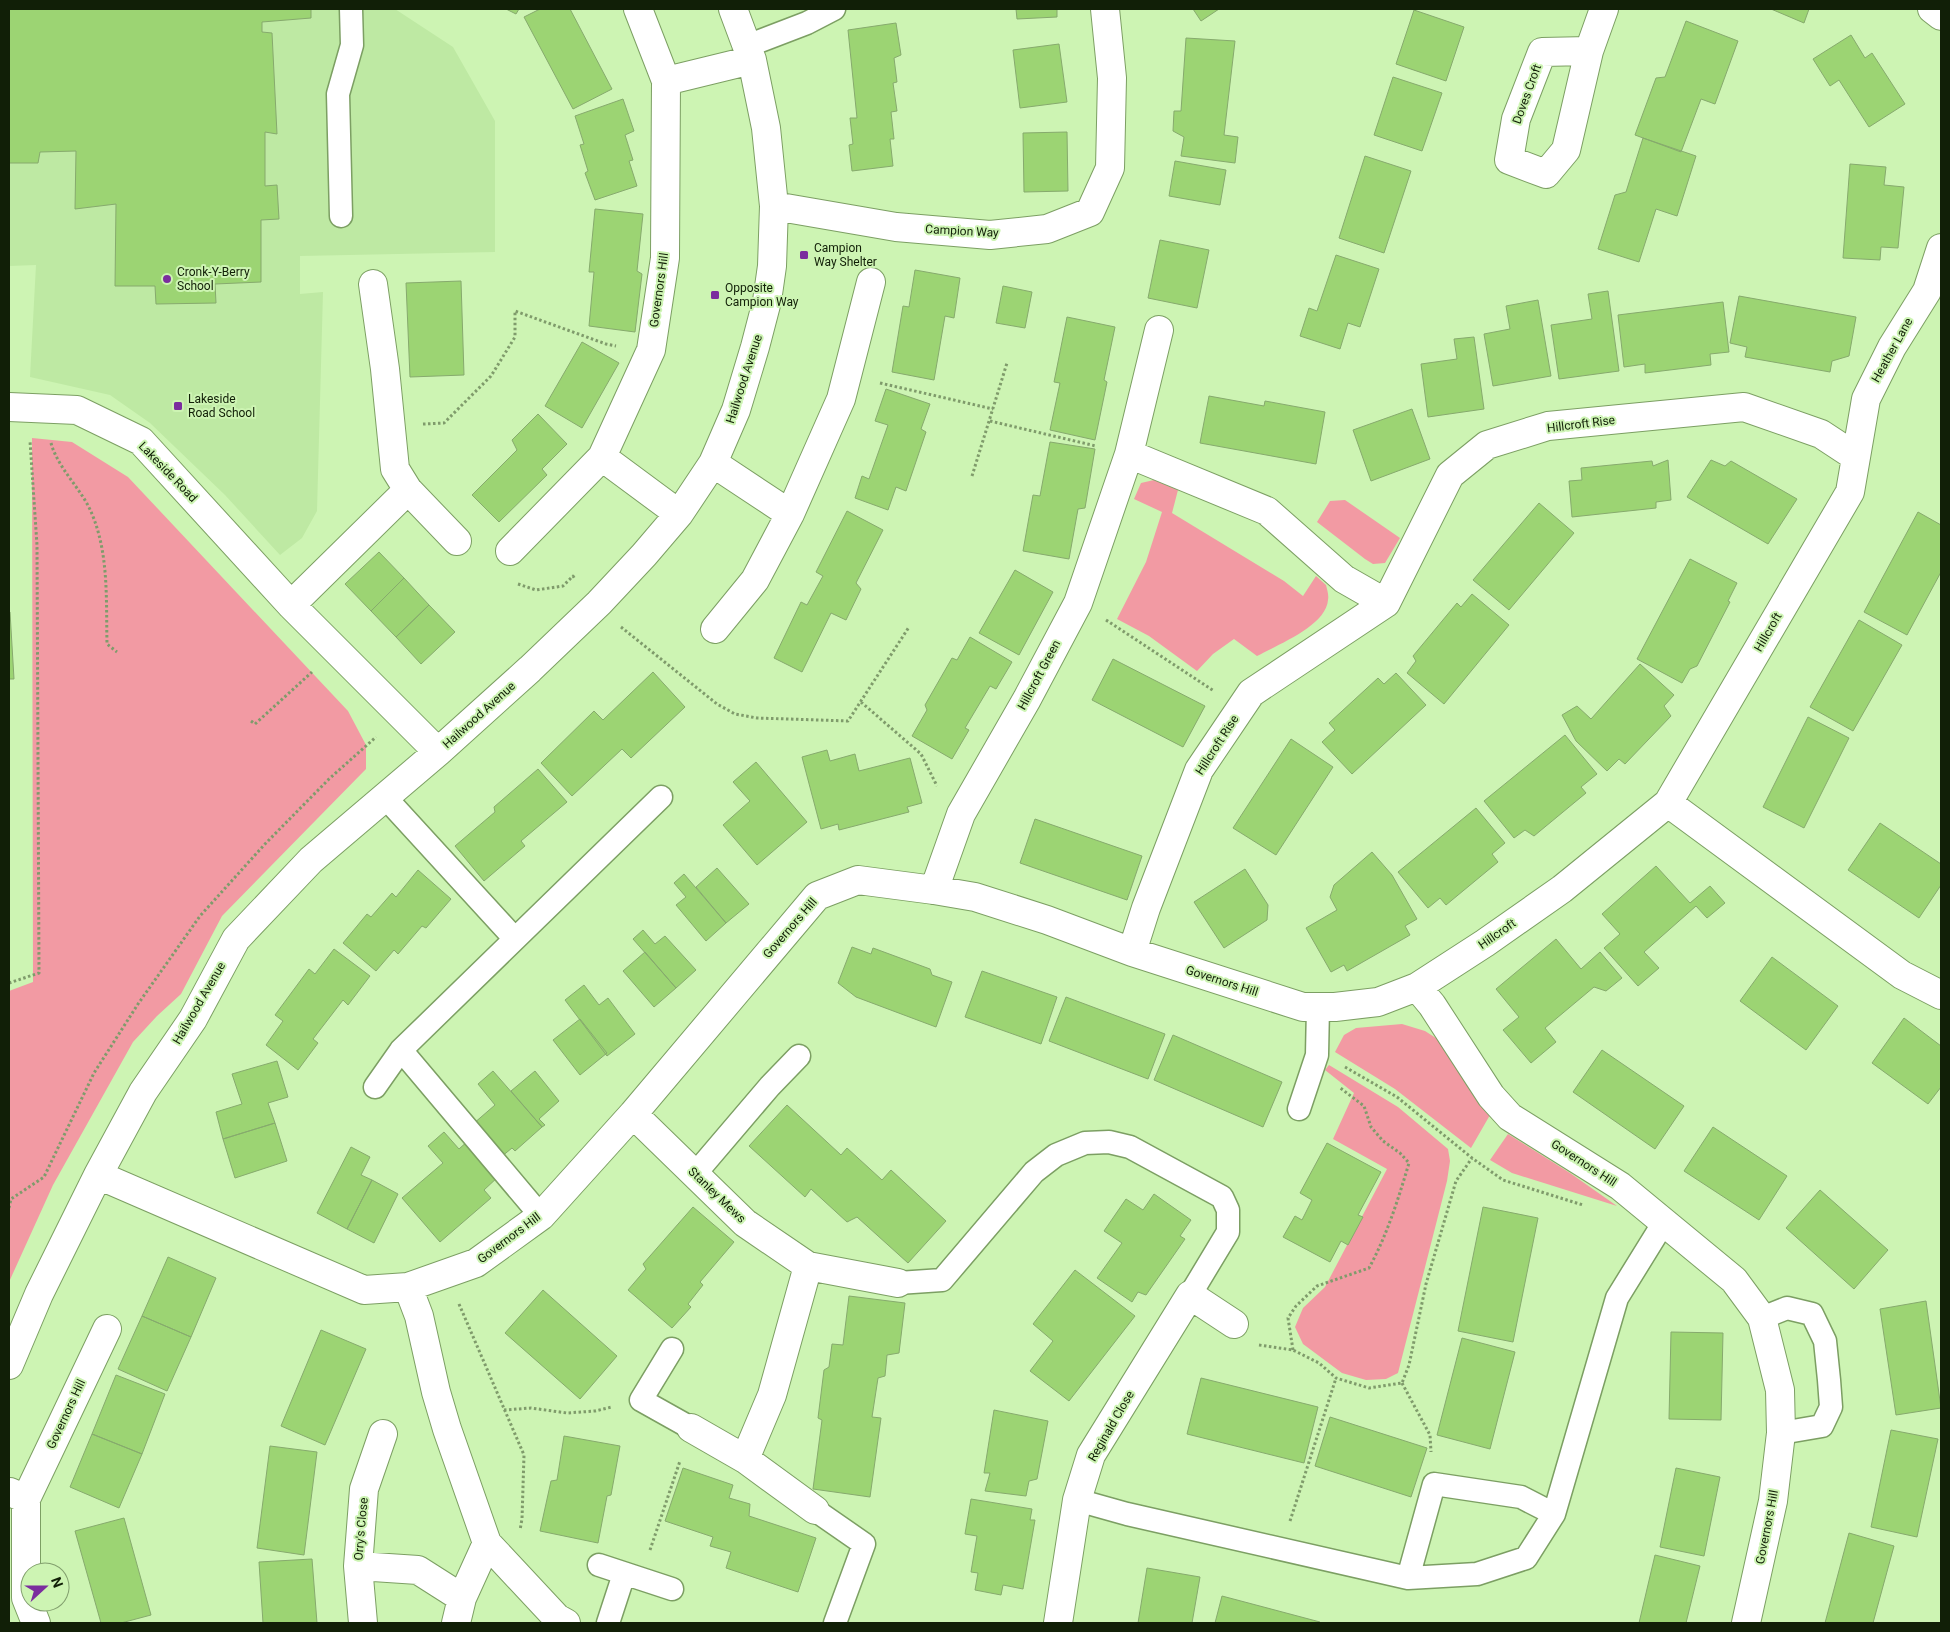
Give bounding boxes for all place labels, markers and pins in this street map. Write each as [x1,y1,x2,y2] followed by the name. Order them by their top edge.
[814,241,877,269] place label: Campion Way Shelter
[798,249,810,261] marker: Campion Way Shelter
[177,265,250,293] place label: Cronk-Y-Berry School
[161,273,173,285] marker: Cronk-Y-Berry School
[725,281,799,309] place label: Opposite Campion Way
[709,289,721,301] marker: Opposite Campion Way
[188,392,255,420] place label: Lakeside Road School
[172,400,184,412] marker: Lakeside Road School

